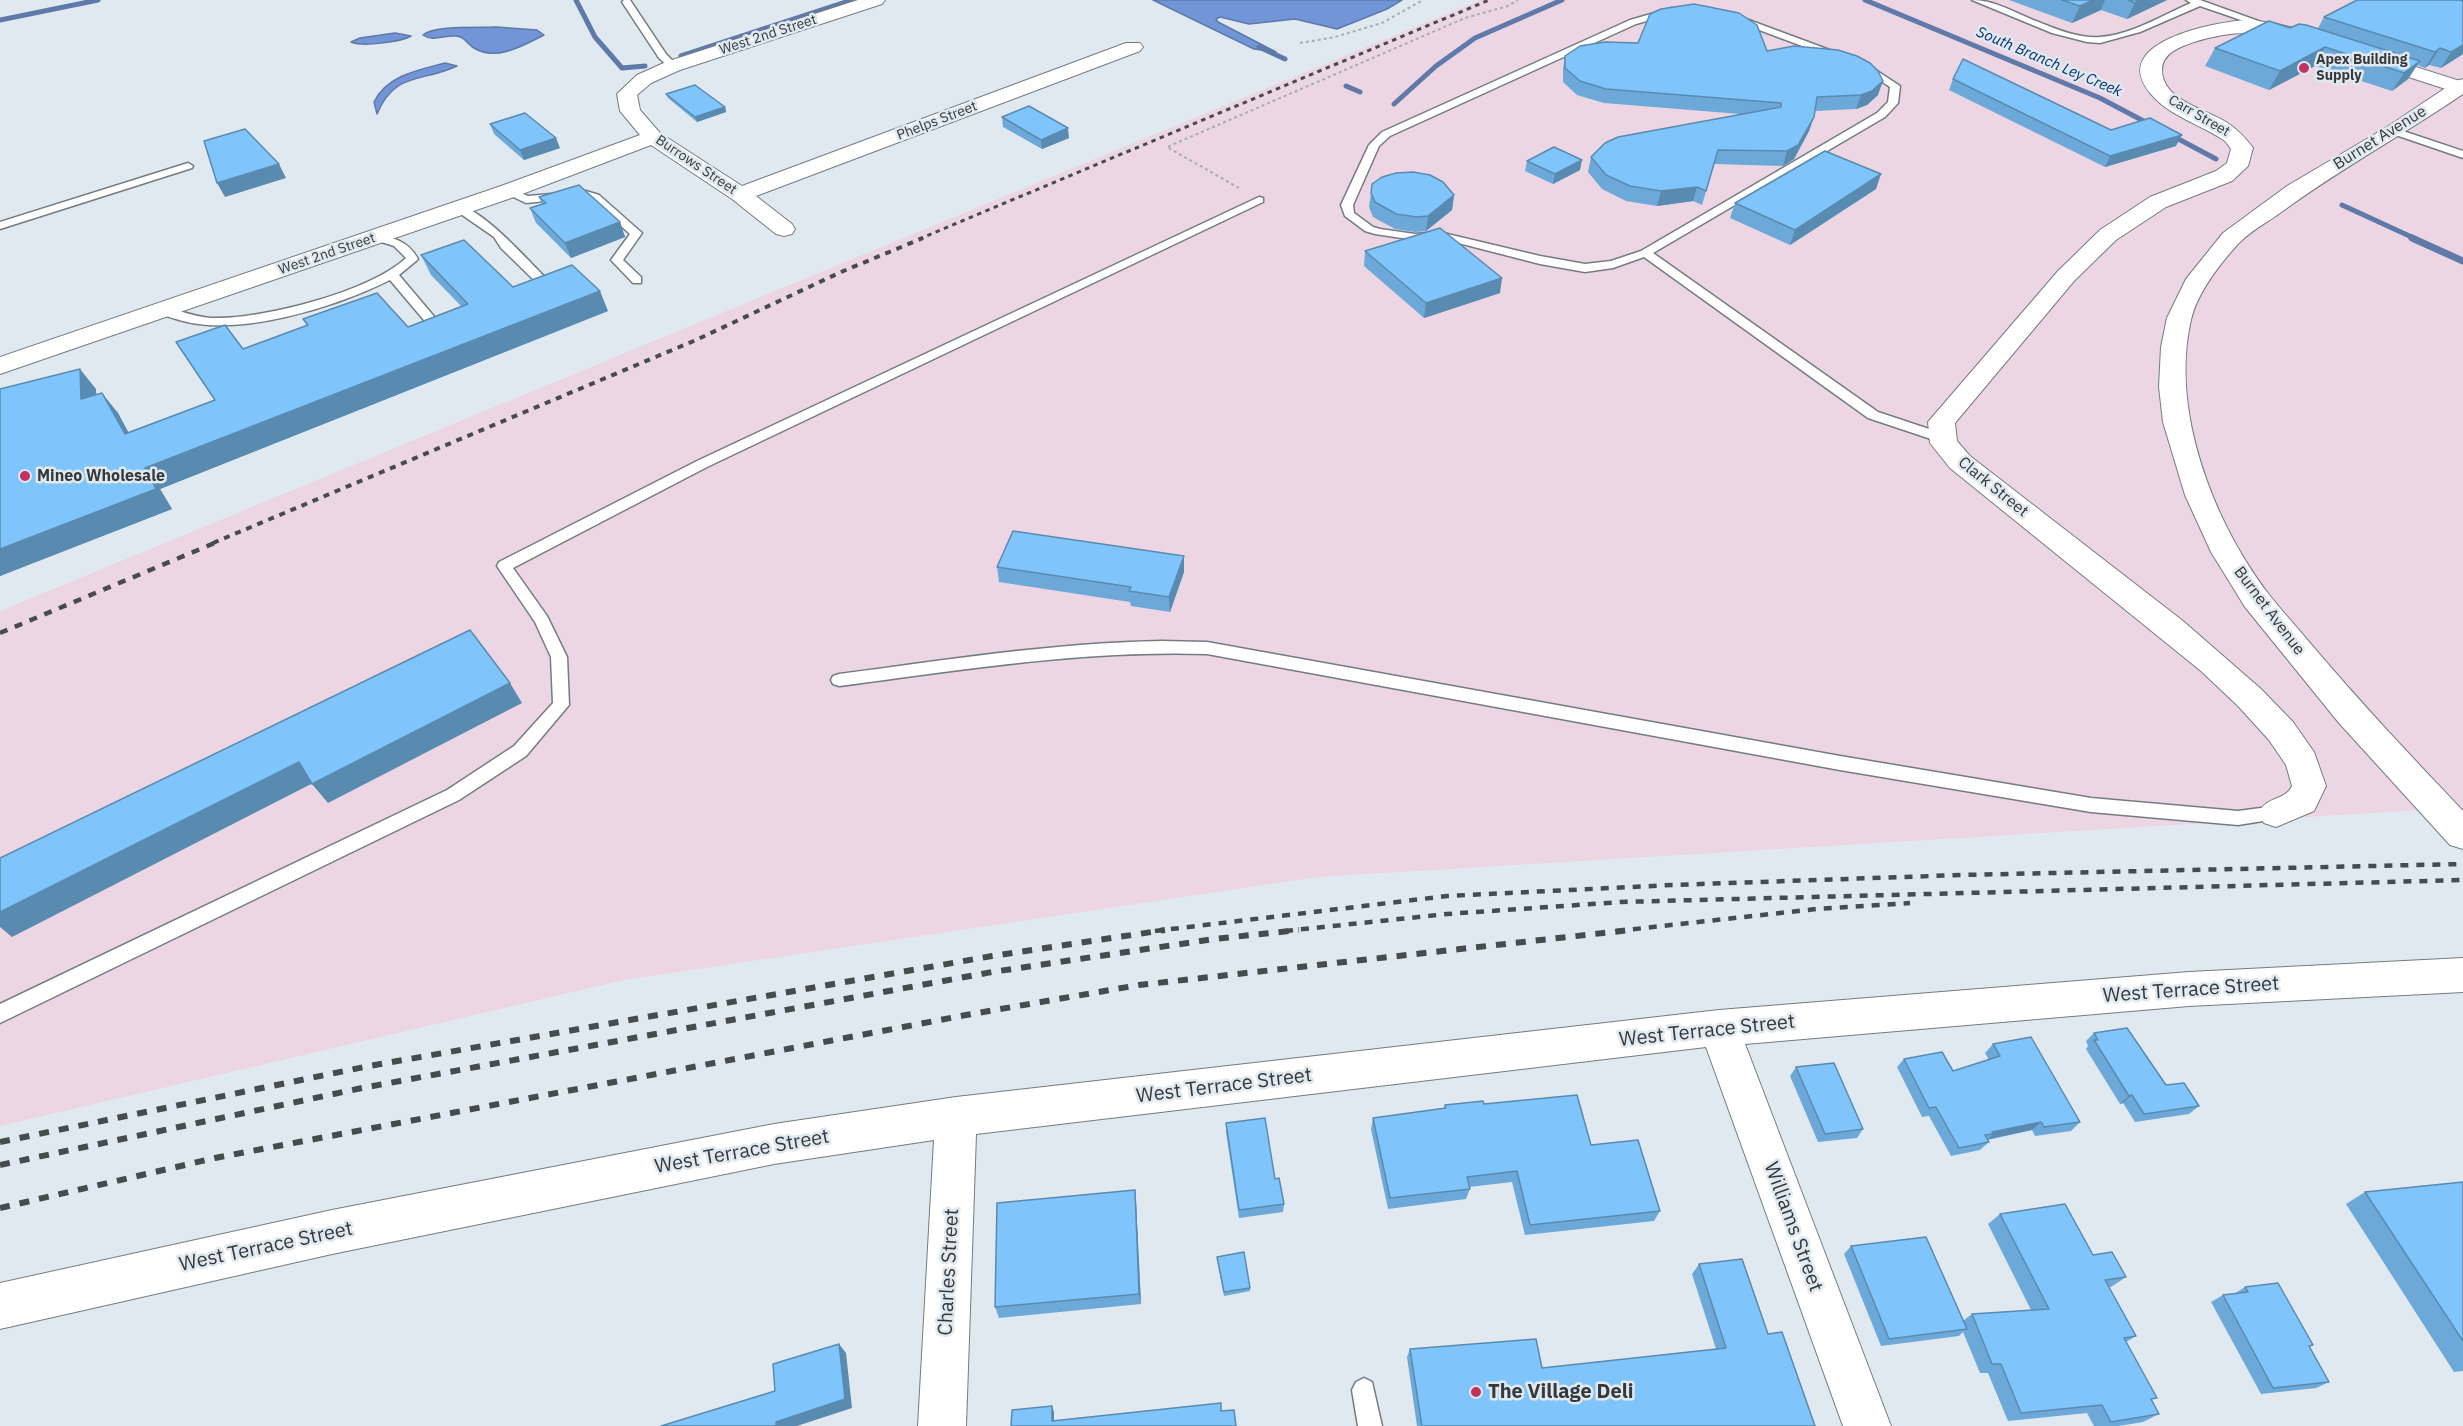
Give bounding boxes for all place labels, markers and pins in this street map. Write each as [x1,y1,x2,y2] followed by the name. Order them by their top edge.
[2316,52,2407,84] place label: Apex Building Supply
[2297,61,2311,75] marker: Apex Building Supply
[37,466,165,486] place label: Mineo Wholesale
[18,469,32,483] marker: Mineo Wholesale
[1488,1380,1633,1404] place label: The Village Deli
[1469,1385,1483,1399] marker: The Village Deli

